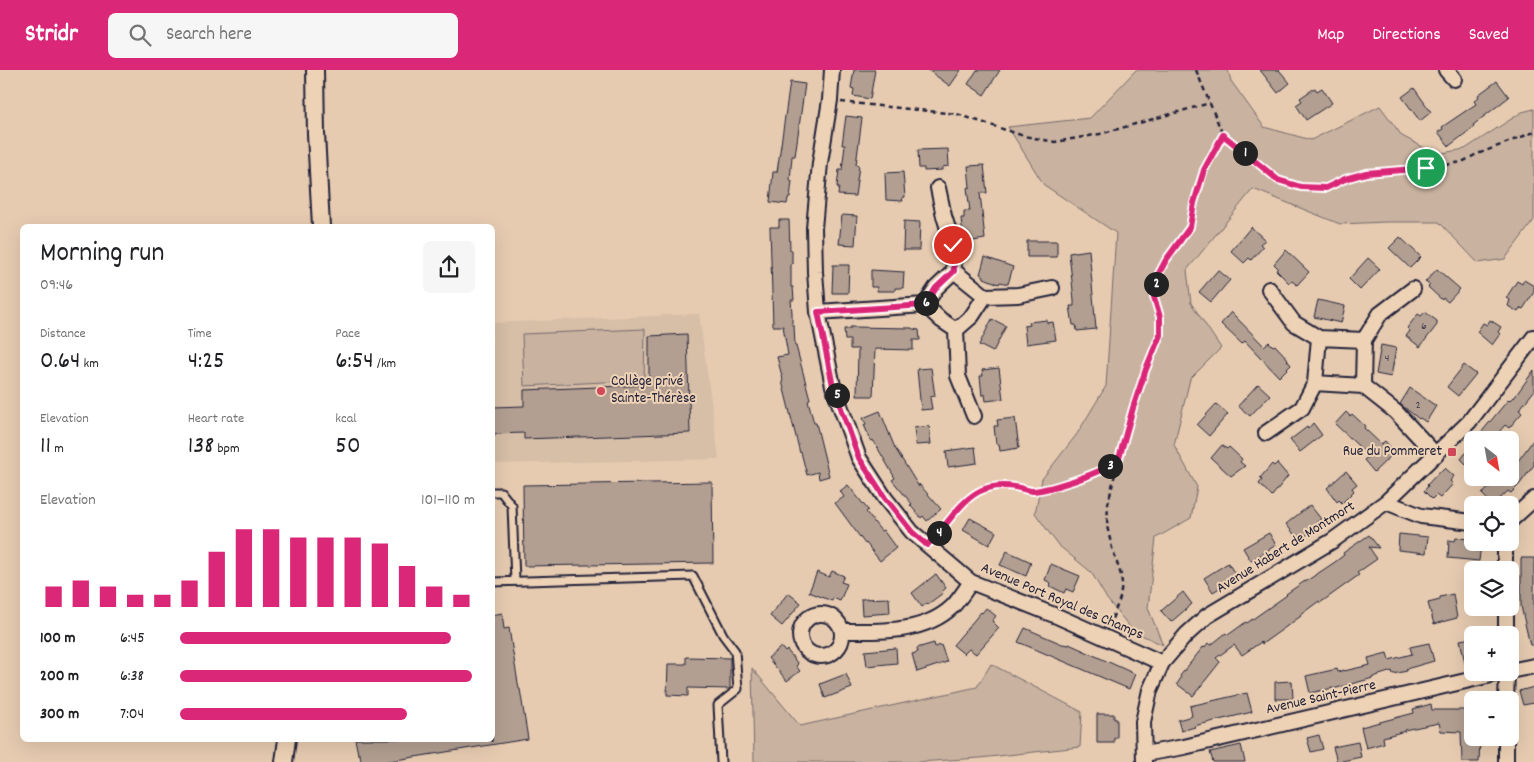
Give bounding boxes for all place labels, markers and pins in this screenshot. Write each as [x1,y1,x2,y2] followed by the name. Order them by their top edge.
[1232,140,1258,166] pin: 1
[1405,147,1447,189] pin
[932,224,974,266] pin
[1144,272,1168,296] pin: 2
[914,290,938,316] pin: 6
[611,371,696,410] place label: Collège privé Sainte-Thérèse
[824,382,850,408] pin: 5
[595,385,607,397] marker: Collège privé Sainte-Thérèse
[1343,441,1442,463] place label: Rue du Pommeret
[1446,446,1458,458] marker: Rue du Pommeret
[1098,454,1122,478] pin: 3
[926,520,952,546] pin: 4

